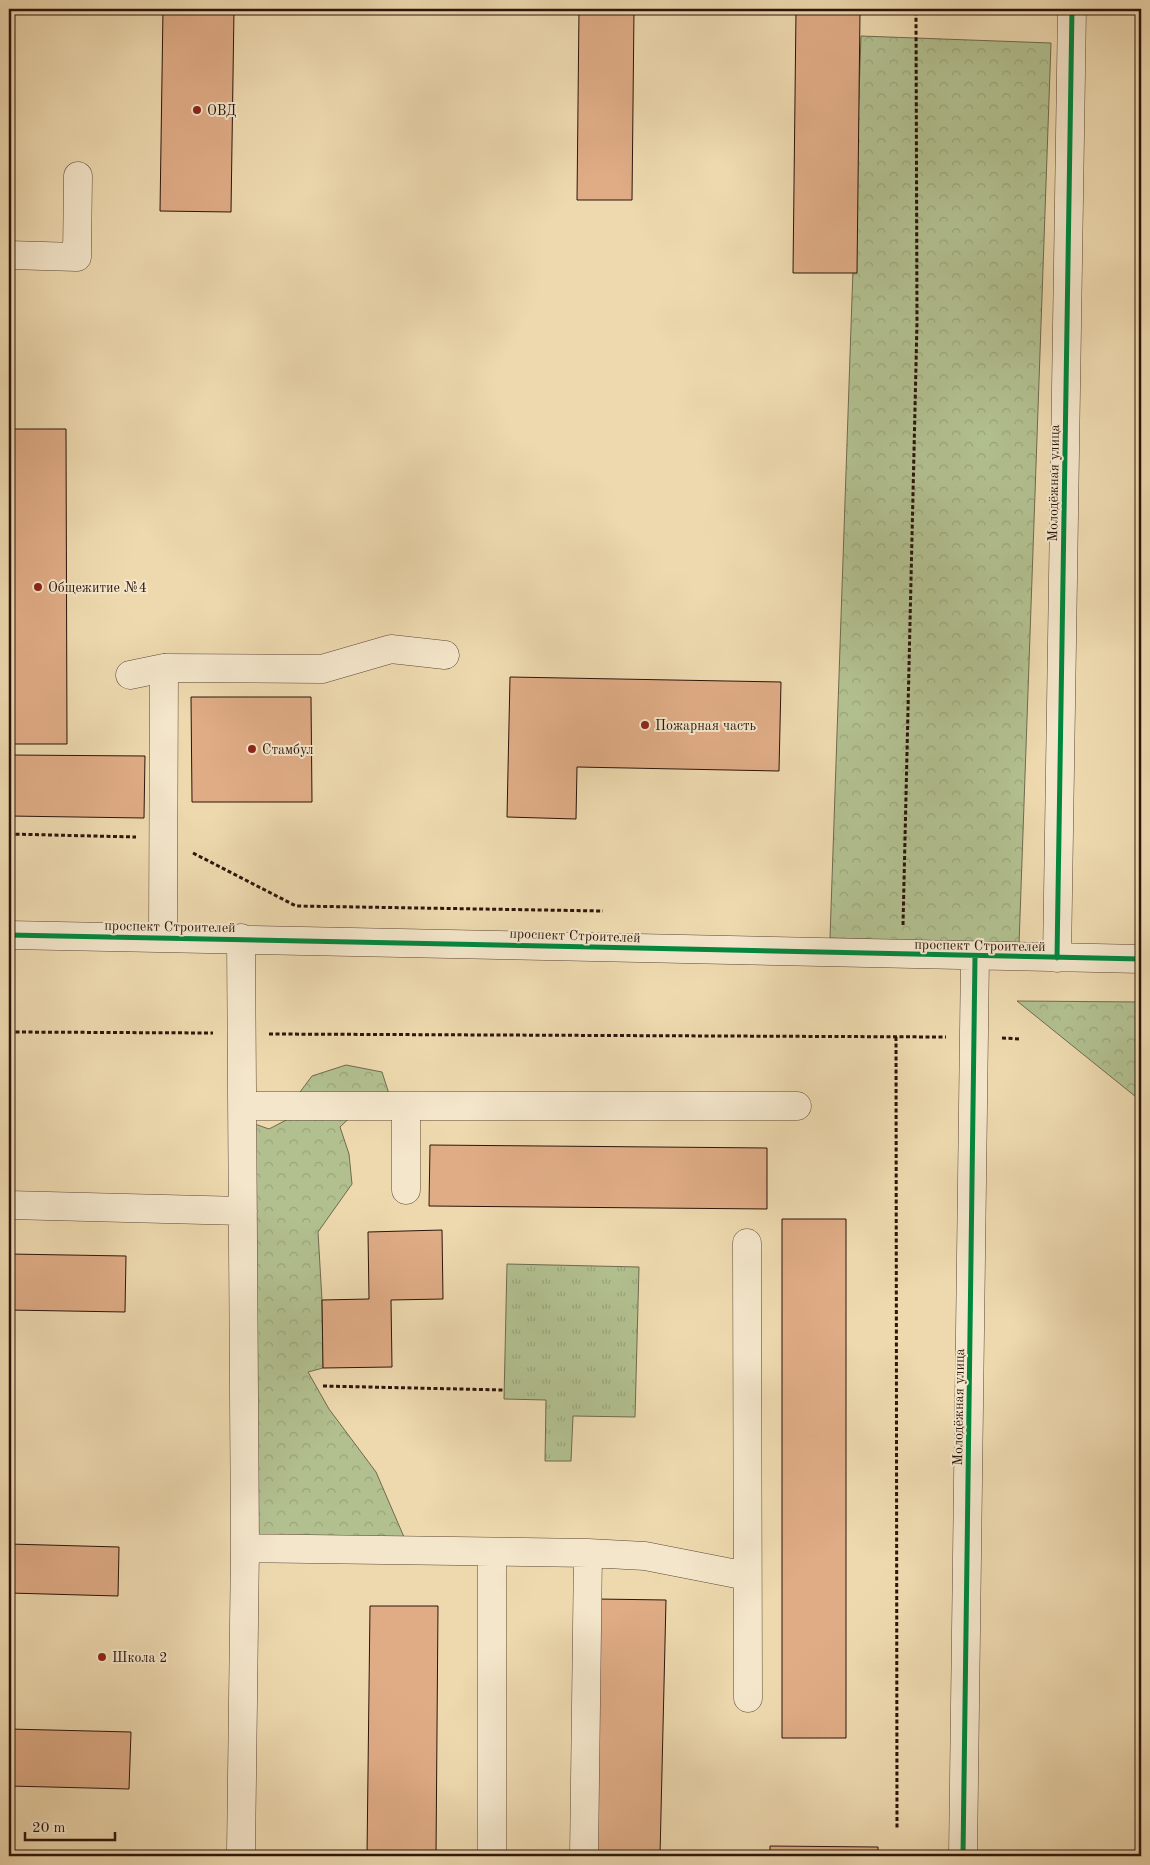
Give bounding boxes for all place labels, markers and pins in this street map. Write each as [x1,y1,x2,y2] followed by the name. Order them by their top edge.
[191,104,203,116] marker: ОВД
[207,104,236,118] place label: ОВД
[32,581,44,593] marker: Общежитие №4
[48,581,147,595] place label: Общежитие №4
[639,719,651,731] marker: Пожарная часть
[655,719,757,733] place label: Пожарная часть
[246,743,258,755] marker: Стамбул
[262,743,314,757] place label: Стамбул
[96,1651,108,1663] marker: Школа 2
[112,1651,167,1665] place label: Школа 2

